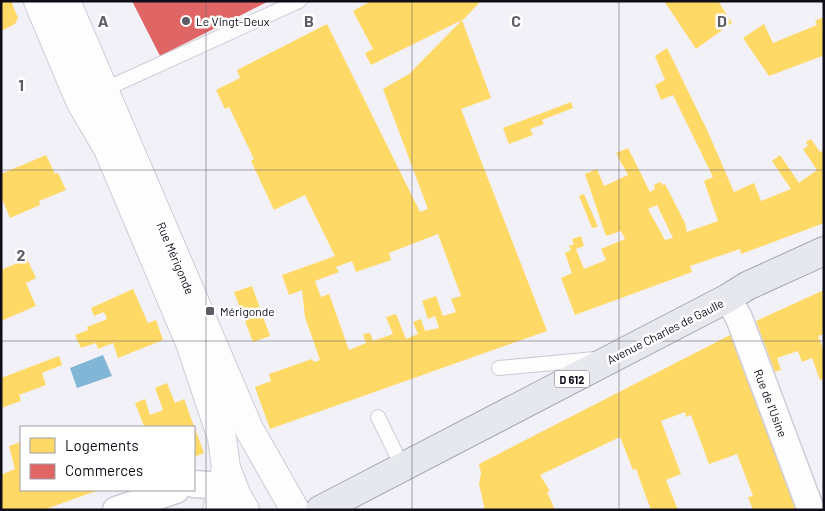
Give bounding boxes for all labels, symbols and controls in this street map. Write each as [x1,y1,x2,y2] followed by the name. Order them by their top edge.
[98,11,109,30] text: A
[304,11,314,30] text: B
[511,11,521,30] text: C
[717,11,727,30] text: D
[196,14,270,28] place label: Le Vingt-Deux
[180,15,192,27] marker: Le Vingt-Deux
[18,75,24,94] text: 1
[154,220,198,296] street label: Rue Mérigonde
[17,245,26,264] text: 2
[604,295,726,367] street label: Avenue Charles de Gaulle
[220,304,275,318] place label: Mérigonde
[204,305,216,317] marker: Mérigonde
[752,367,790,439] street label: Rue de l'Usine
[554,370,590,388] road number: D 612
[20,426,195,491] legend
[65,436,139,454] text: Logements
[65,461,143,479] text: Commerces

